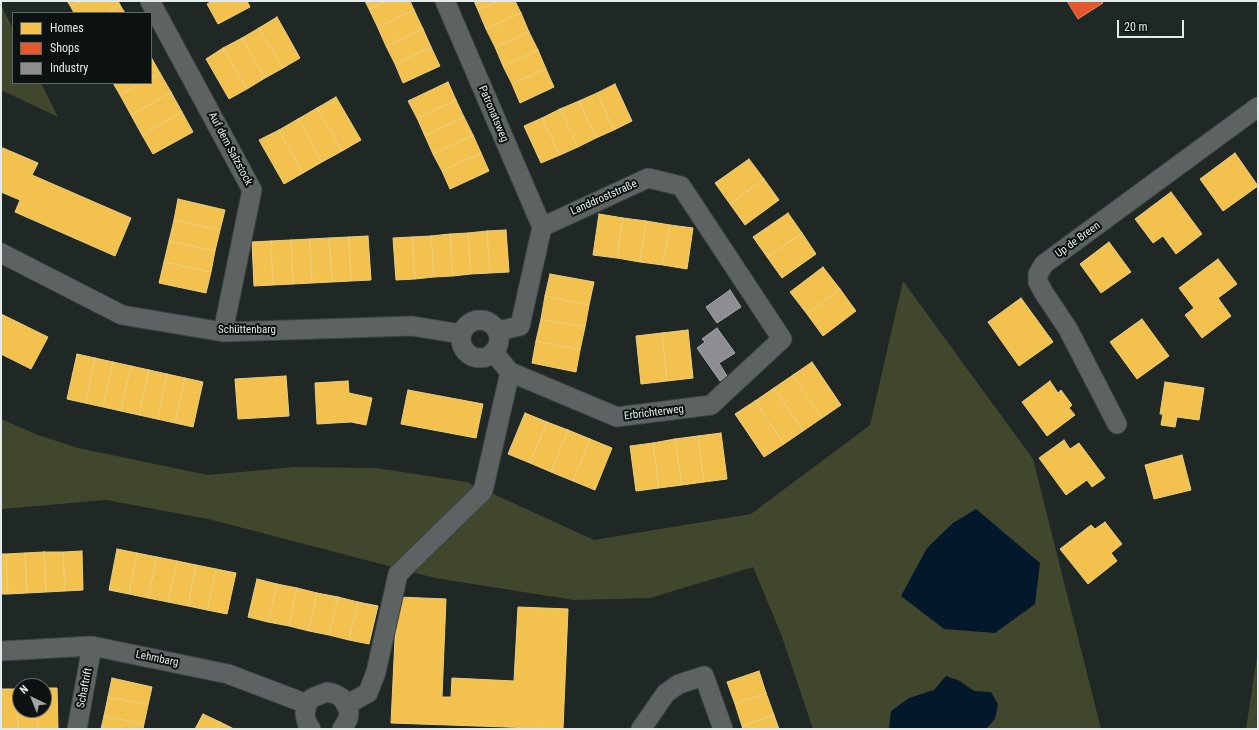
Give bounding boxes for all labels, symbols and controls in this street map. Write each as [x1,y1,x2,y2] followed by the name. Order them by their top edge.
[12,12,152,84] legend
[1119,12,1186,38] scale bar
[1124,20,1148,34] text: 20 m
[50,21,84,35] text: Homes
[50,41,79,55] text: Shops
[50,61,88,75] text: Industry
[475,84,511,144] street label: Patronatsweg
[205,110,255,188] street label: Auf dem Salzstock
[569,177,639,219] street label: Landdroststraße
[1053,219,1103,261] street label: Up de Breen
[218,323,276,337] street label: Schüttenbarg
[623,403,685,423] street label: Erbrichterweg
[134,648,180,670] street label: Lehmbarg
[75,667,95,709] street label: Schaftrift
[12,678,52,718] north arrow
[17,683,31,697] text: N

